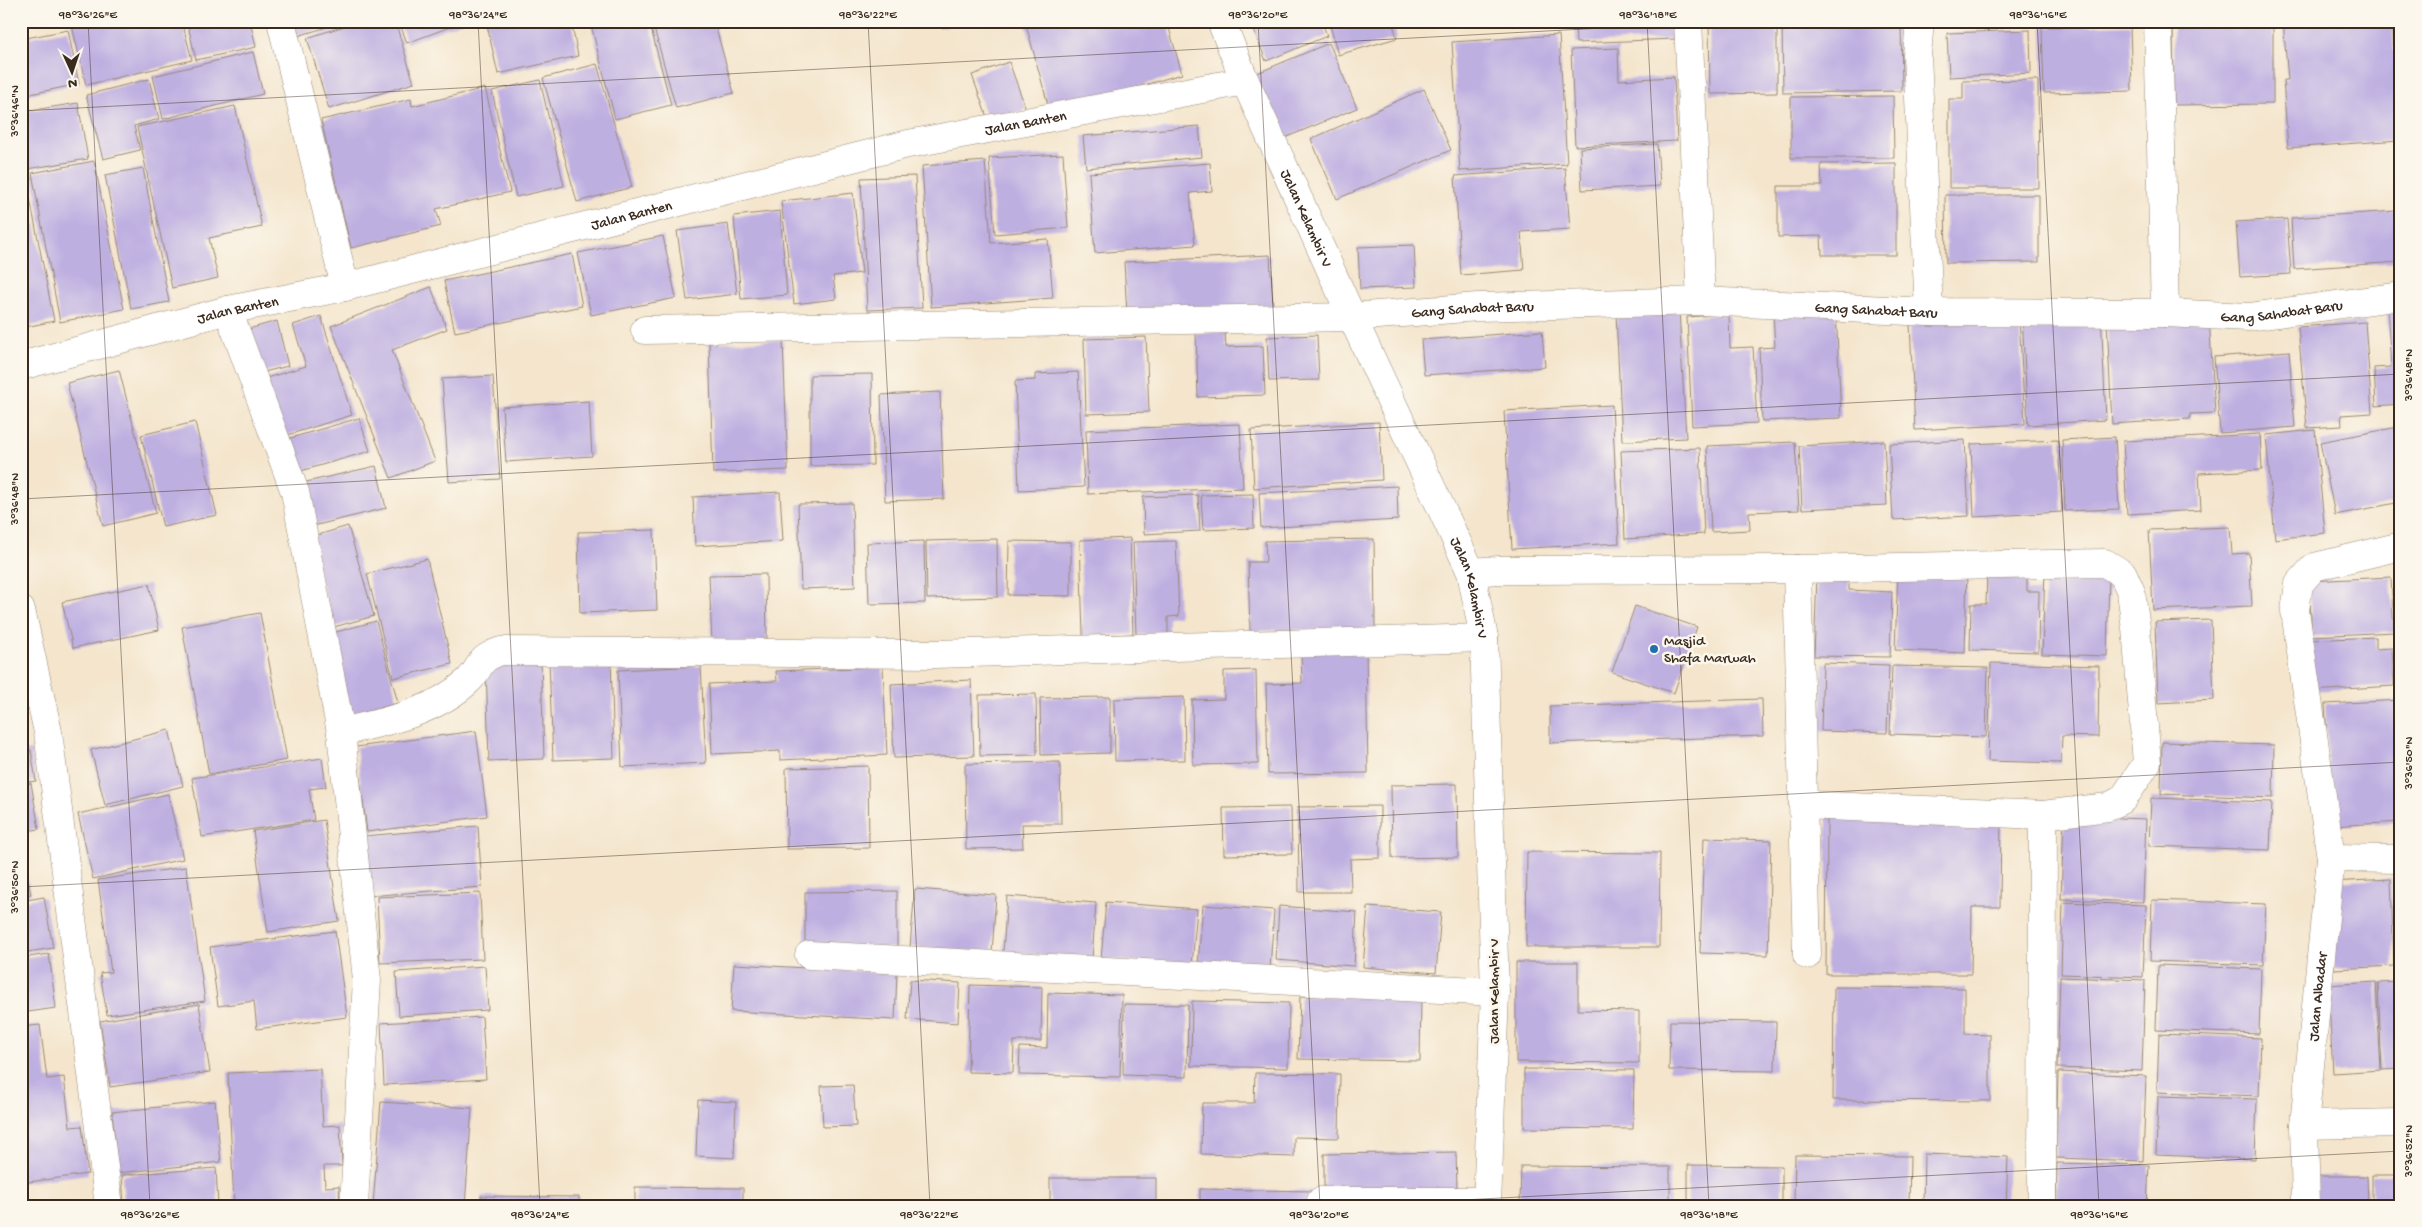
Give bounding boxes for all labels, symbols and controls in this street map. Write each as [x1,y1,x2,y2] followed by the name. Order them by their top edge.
[58,9,117,23] text: 98°36'26"E
[448,9,507,23] text: 98°36'24"E
[838,9,897,23] text: 98°36'22"E
[1228,9,1288,23] text: 98°36'20"E
[1618,9,1677,23] text: 98°36'18"E
[2009,9,2067,23] text: 98°36'16"E
[48,48,98,98] north arrow
[68,74,78,91] text: N
[9,85,23,138] text: 3°36'46"N
[983,108,1068,140] street label: Jalan Banten
[1275,167,1335,270] street label: Jalan Kelambir V
[589,197,674,235] street label: Jalan Banten
[195,293,280,329] street label: Jalan Banten
[2220,297,2344,328] street label: Gang Sahabat Baru
[1411,298,1534,323] street label: Gang Sahabat Baru
[1814,299,1938,323] street label: Gang Sahabat Baru
[2403,349,2417,402] text: 3°36'48"N
[9,473,23,526] text: 3°36'48"N
[1445,535,1491,640] street label: Jalan Kelambir V
[1664,633,1756,668] place label: Masjid Shafa Marwah
[1648,643,1660,655] marker: Masjid Shafa Marwah
[2403,736,2417,790] text: 3°36'50"N
[9,860,23,914] text: 3°36'50"N
[1486,938,1504,1044] street label: Jalan Kelambir V
[2306,950,2333,1042] street label: Jalan Albadar
[2403,1125,2417,1178] text: 3°36'52"N
[120,1209,179,1223] text: 98°36'26"E
[510,1209,569,1223] text: 98°36'24"E
[899,1209,958,1223] text: 98°36'22"E
[1289,1209,1349,1223] text: 98°36'20"E
[1679,1209,1738,1223] text: 98°36'18"E
[2070,1209,2128,1223] text: 98°36'16"E

